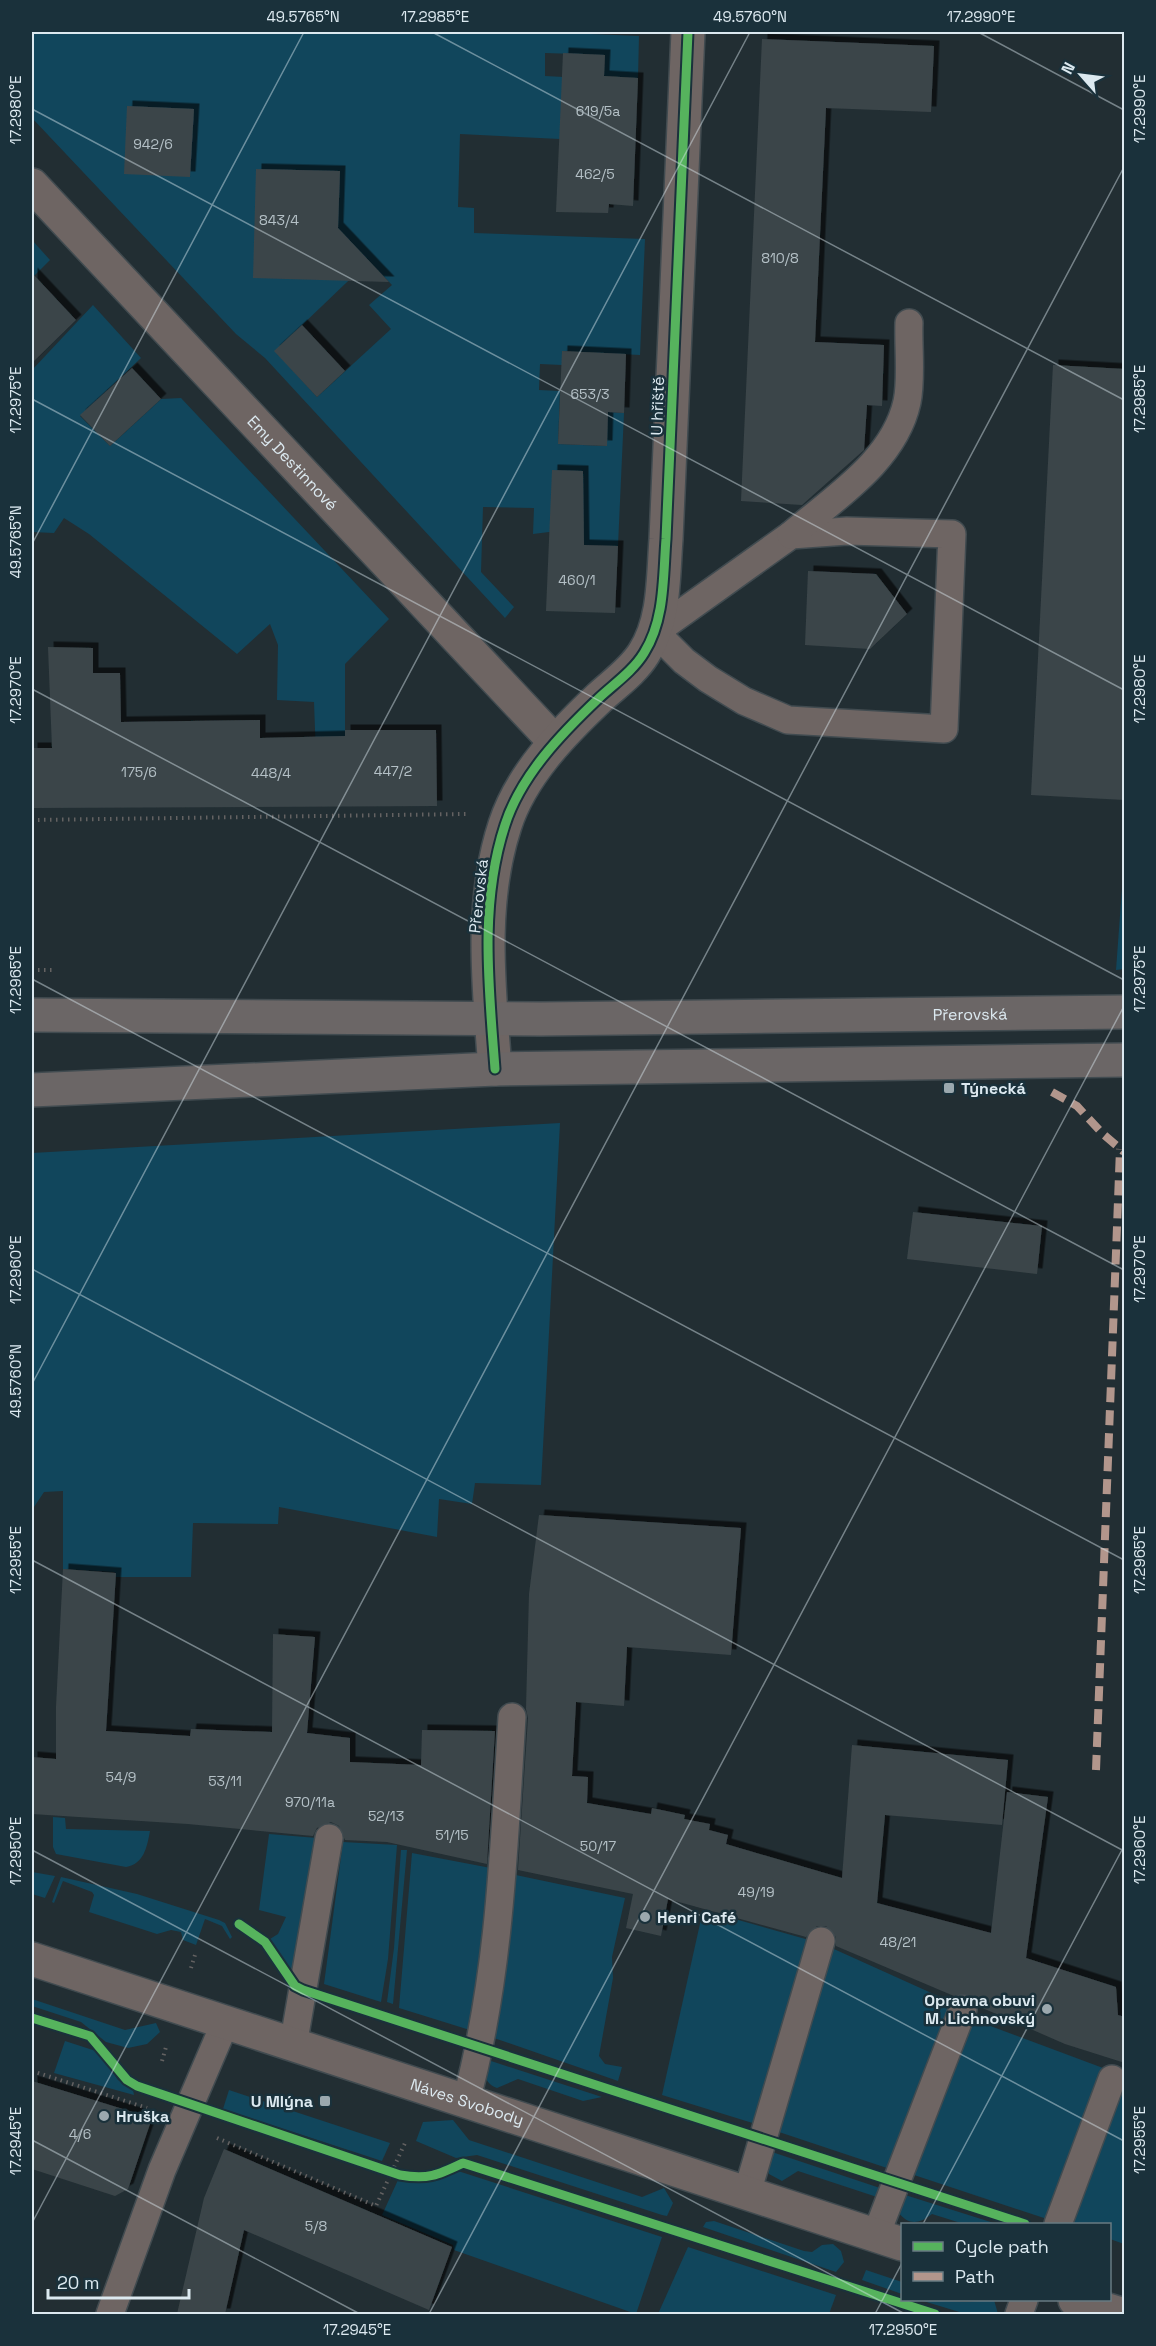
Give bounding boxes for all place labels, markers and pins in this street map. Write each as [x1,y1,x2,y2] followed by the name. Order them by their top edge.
[961,1078,1026,1099] place label: Týnecká
[942,1081,956,1095] marker: Týnecká
[657,1907,736,1928] place label: Henri Café
[638,1910,652,1924] marker: Henri Café
[924,1990,1035,2029] place label: Opravna obuvi M. Lichnovský
[1040,2002,1054,2016] marker: Opravna obuvi M. Lichnovský
[251,2091,313,2112] place label: U Mlýna
[318,2094,332,2108] marker: U Mlýna
[116,2106,169,2127] place label: Hruška
[97,2109,111,2123] marker: Hruška

